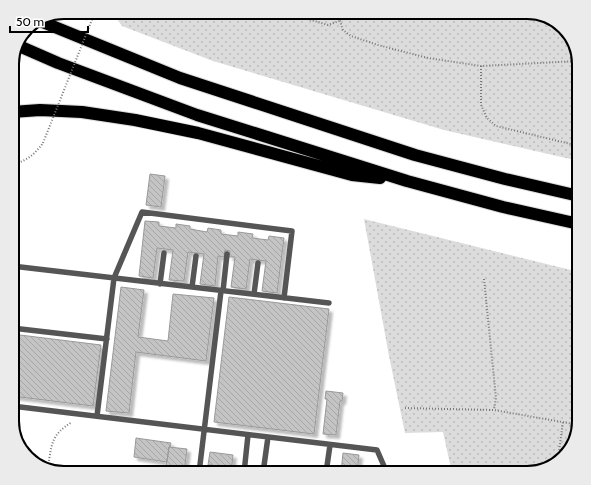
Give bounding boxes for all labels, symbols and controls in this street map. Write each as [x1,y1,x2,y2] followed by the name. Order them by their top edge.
[10,8,88,34] scale bar
[16,14,44,29] text: 50 m

